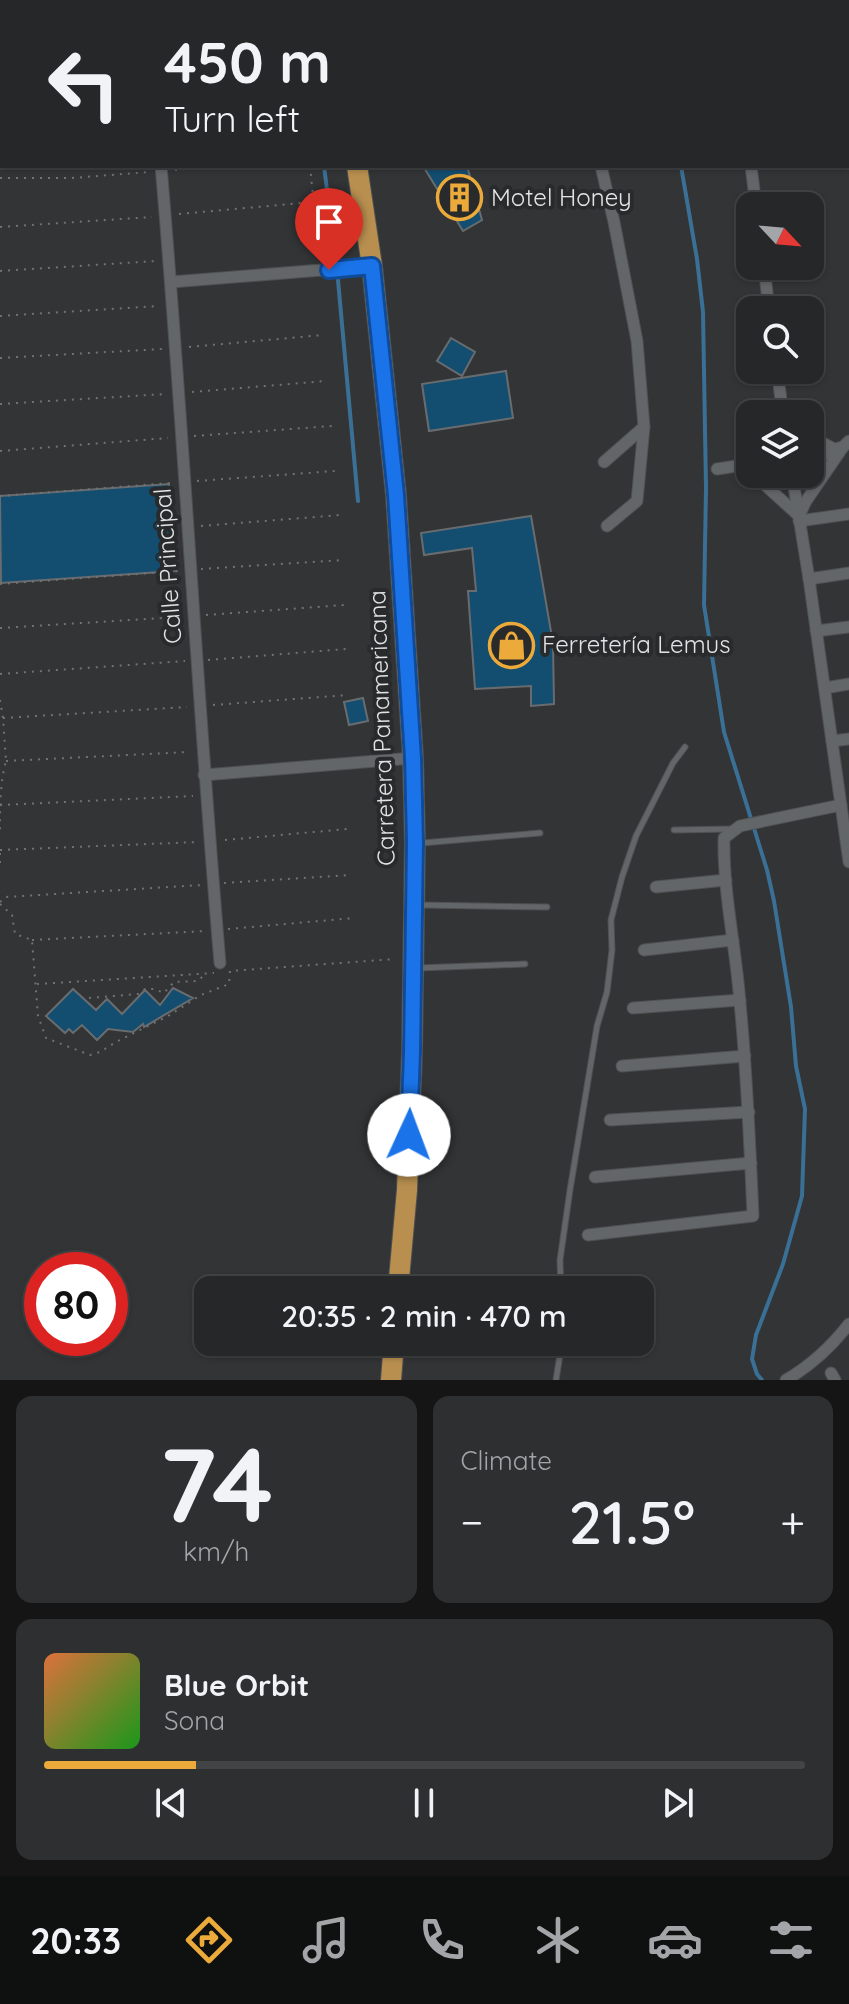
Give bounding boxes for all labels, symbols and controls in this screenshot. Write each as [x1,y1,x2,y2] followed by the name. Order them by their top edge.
[164,27,331,97] text: 450 m
[32,32,136,136] icon: left
[164,96,300,141] text: Turn left
[436,174,484,222] building icon: Motel Honey
[491,182,632,212] place label: Motel Honey
[295,188,363,270] pin
[736,192,824,280] north arrow
[736,192,824,488] map controls
[307,200,351,244] icon: arrive
[736,296,824,384] button: search
[736,400,824,488] button: layers
[147,487,187,645] street label: Calle Principal
[361,590,401,866] street label: Carretera Panamericana
[487,621,535,669] shop icon: Ferretería Lemus
[542,629,730,659] place label: Ferretería Lemus
[367,1093,451,1177] position arrow
[24,1252,128,1356] speed limit sign: 80
[281,1297,567,1335] text: 20:35 · 2 min · 470 m
[159,1418,273,1548] text: 74
[461,1444,552,1477] text: Climate
[568,1484,695,1559] text: 21.5°
[461,1494,483,1549] text: −
[780,1494,805,1549] text: +
[183,1535,249,1568] text: km/h
[164,1666,309,1704] text: Blue Orbit
[164,1704,225,1737] text: Sona
[149,1781,193,1825] icon: previous
[402,1781,446,1825] icon: pause
[656,1781,700,1825] icon: next
[181,1912,237,1968] icon: directions
[298,1912,354,1968] icon: music
[414,1912,470,1968] icon: phone
[530,1912,586,1968] icon: climate
[647,1912,703,1968] icon: car
[763,1912,819,1968] icon: filters
[30,1918,121,1963] text: 20:33

